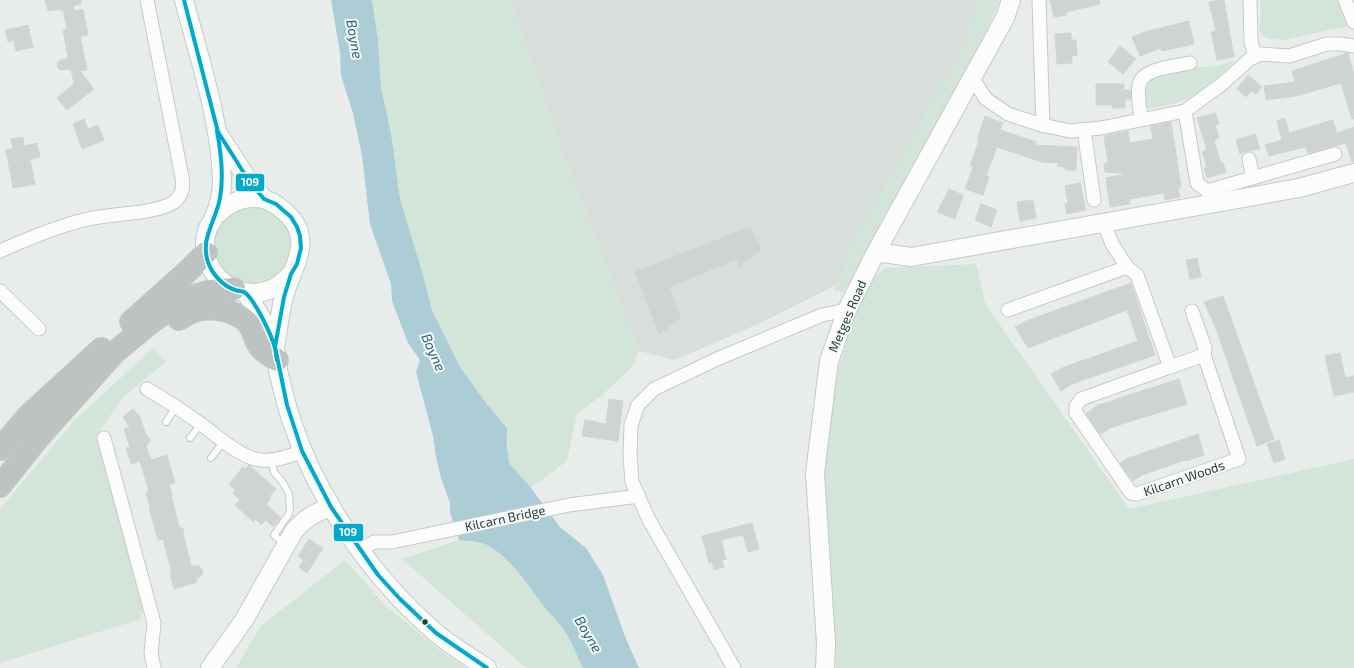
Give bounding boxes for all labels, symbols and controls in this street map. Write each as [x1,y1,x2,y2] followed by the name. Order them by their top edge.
[343,18,367,60] water label: Boyne
[235,173,265,192] line badge: 109
[241,175,259,188] text: 109
[825,277,869,355] street label: Metges Road
[418,330,450,374] water label: Boyne
[1141,457,1227,499] street label: Kilcarn Woods
[463,502,547,534] street label: Kilcarn Bridge
[333,523,364,542] line badge: 109
[339,525,357,538] text: 109
[572,613,607,656] water label: Boyne
[420,617,430,627] unlabelled marker

